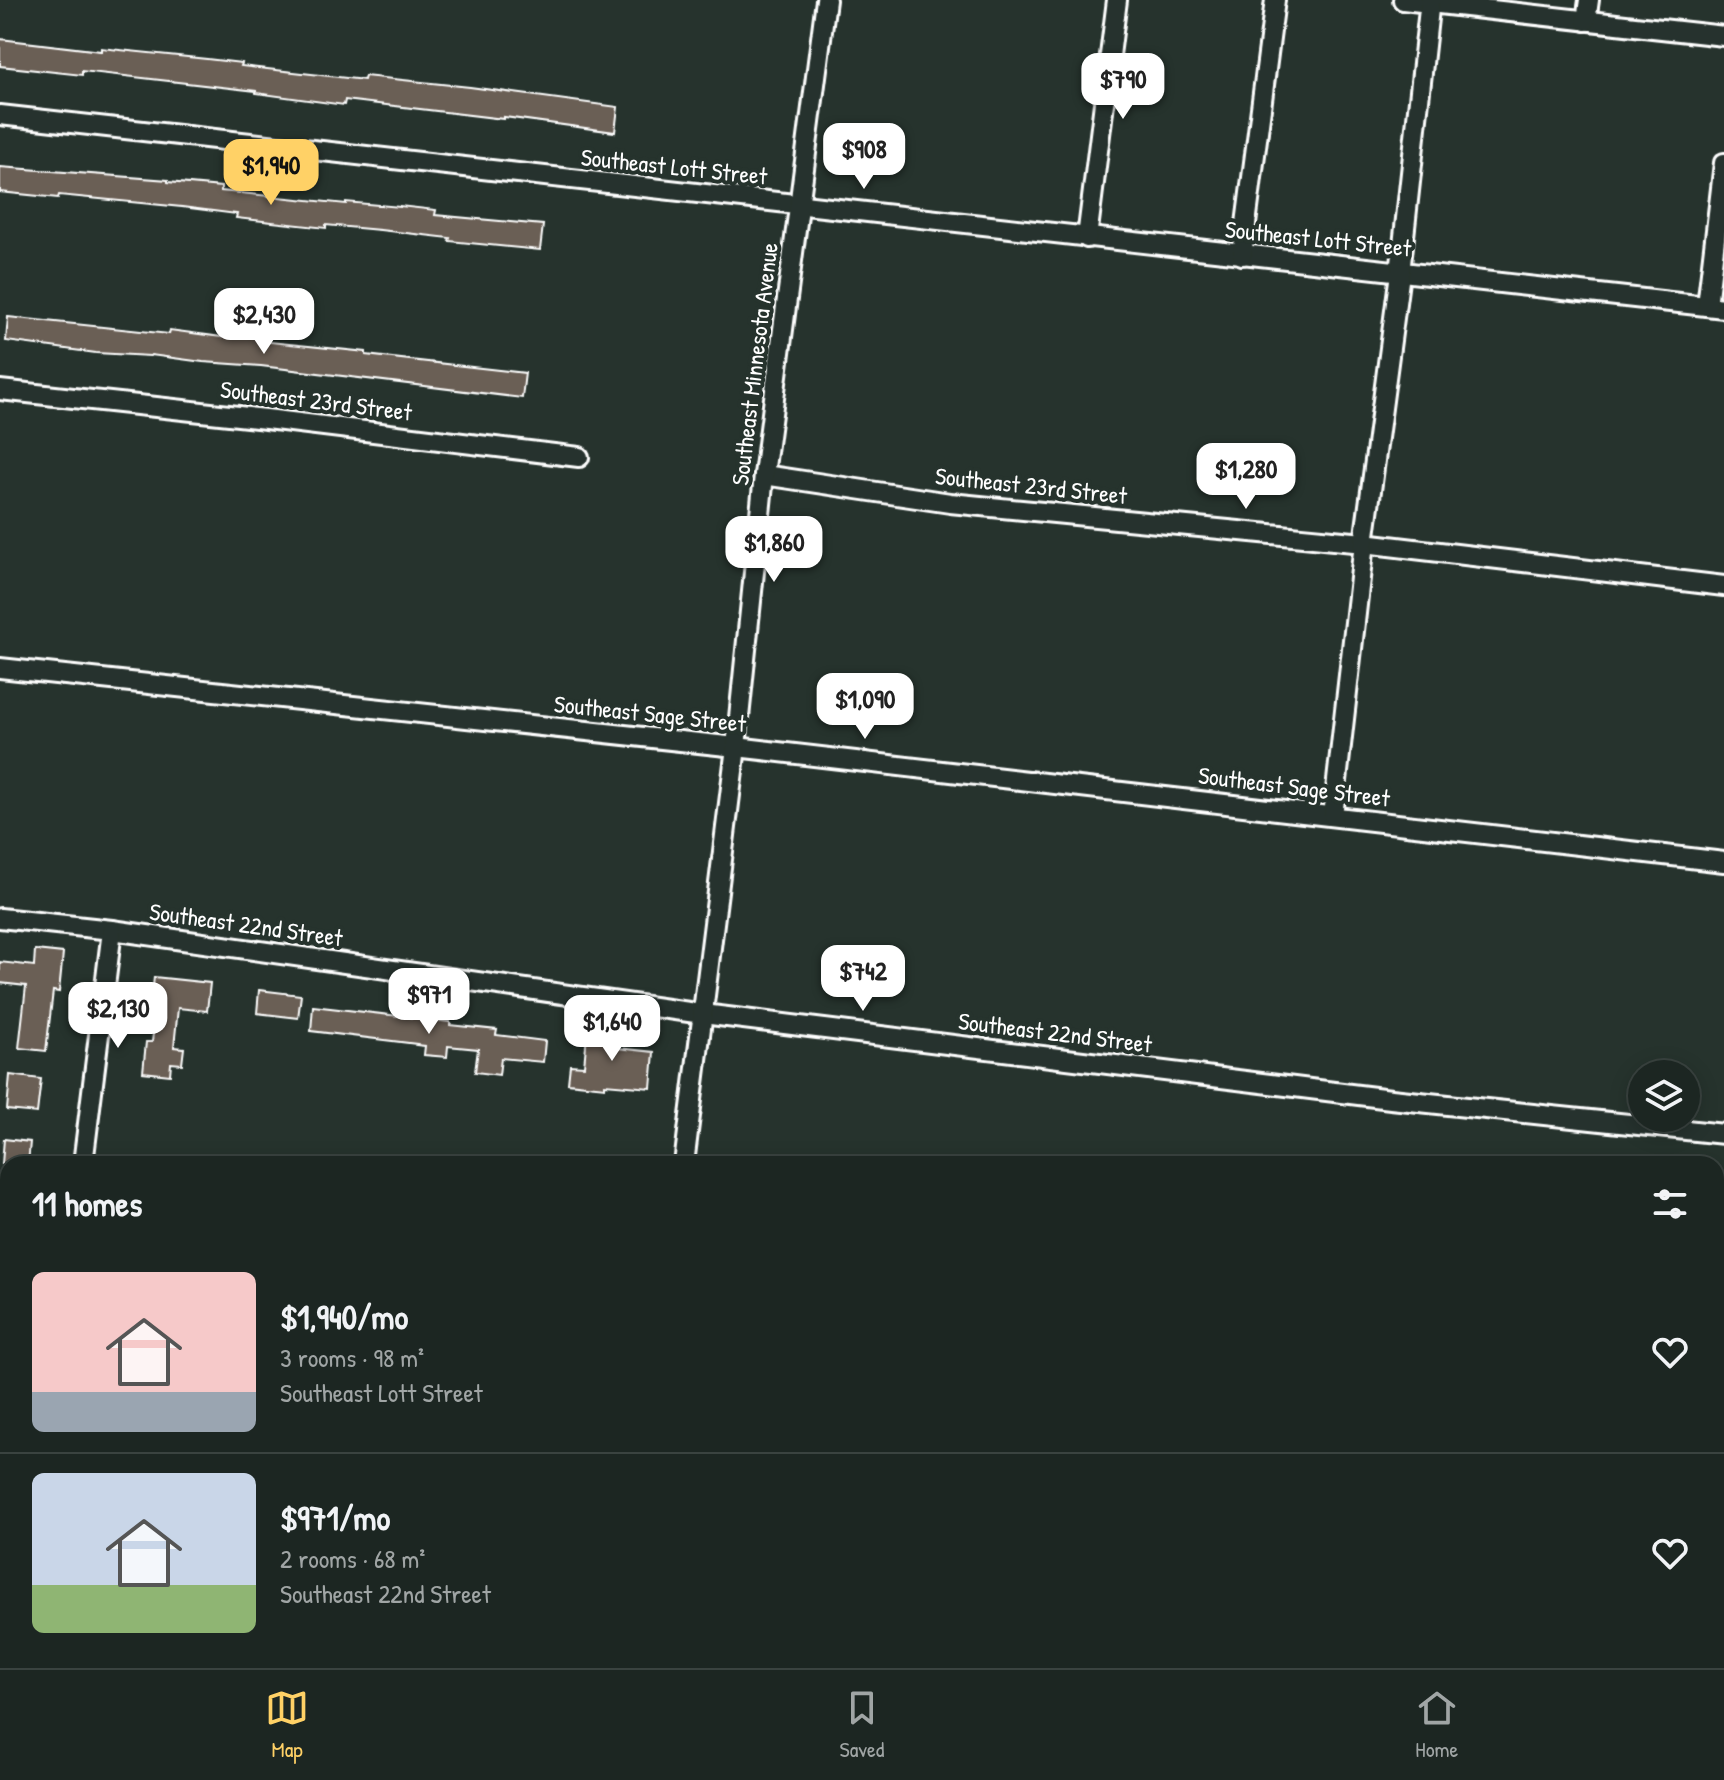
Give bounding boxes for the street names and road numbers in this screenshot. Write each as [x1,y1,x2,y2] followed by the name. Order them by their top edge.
[579,140,770,192] street label: Southeast Lott Street
[1223,212,1414,264] street label: Southeast Lott Street
[723,240,785,487] street label: Southeast Minnesota Avenue
[219,372,414,428] street label: Southeast 23rd Street
[934,459,1129,511] street label: Southeast 23rd Street
[553,687,748,739] street label: Southeast Sage Street
[1197,758,1392,814] street label: Southeast Sage Street
[148,895,345,954] street label: Southeast 22nd Street
[957,1004,1154,1060] street label: Southeast 22nd Street

